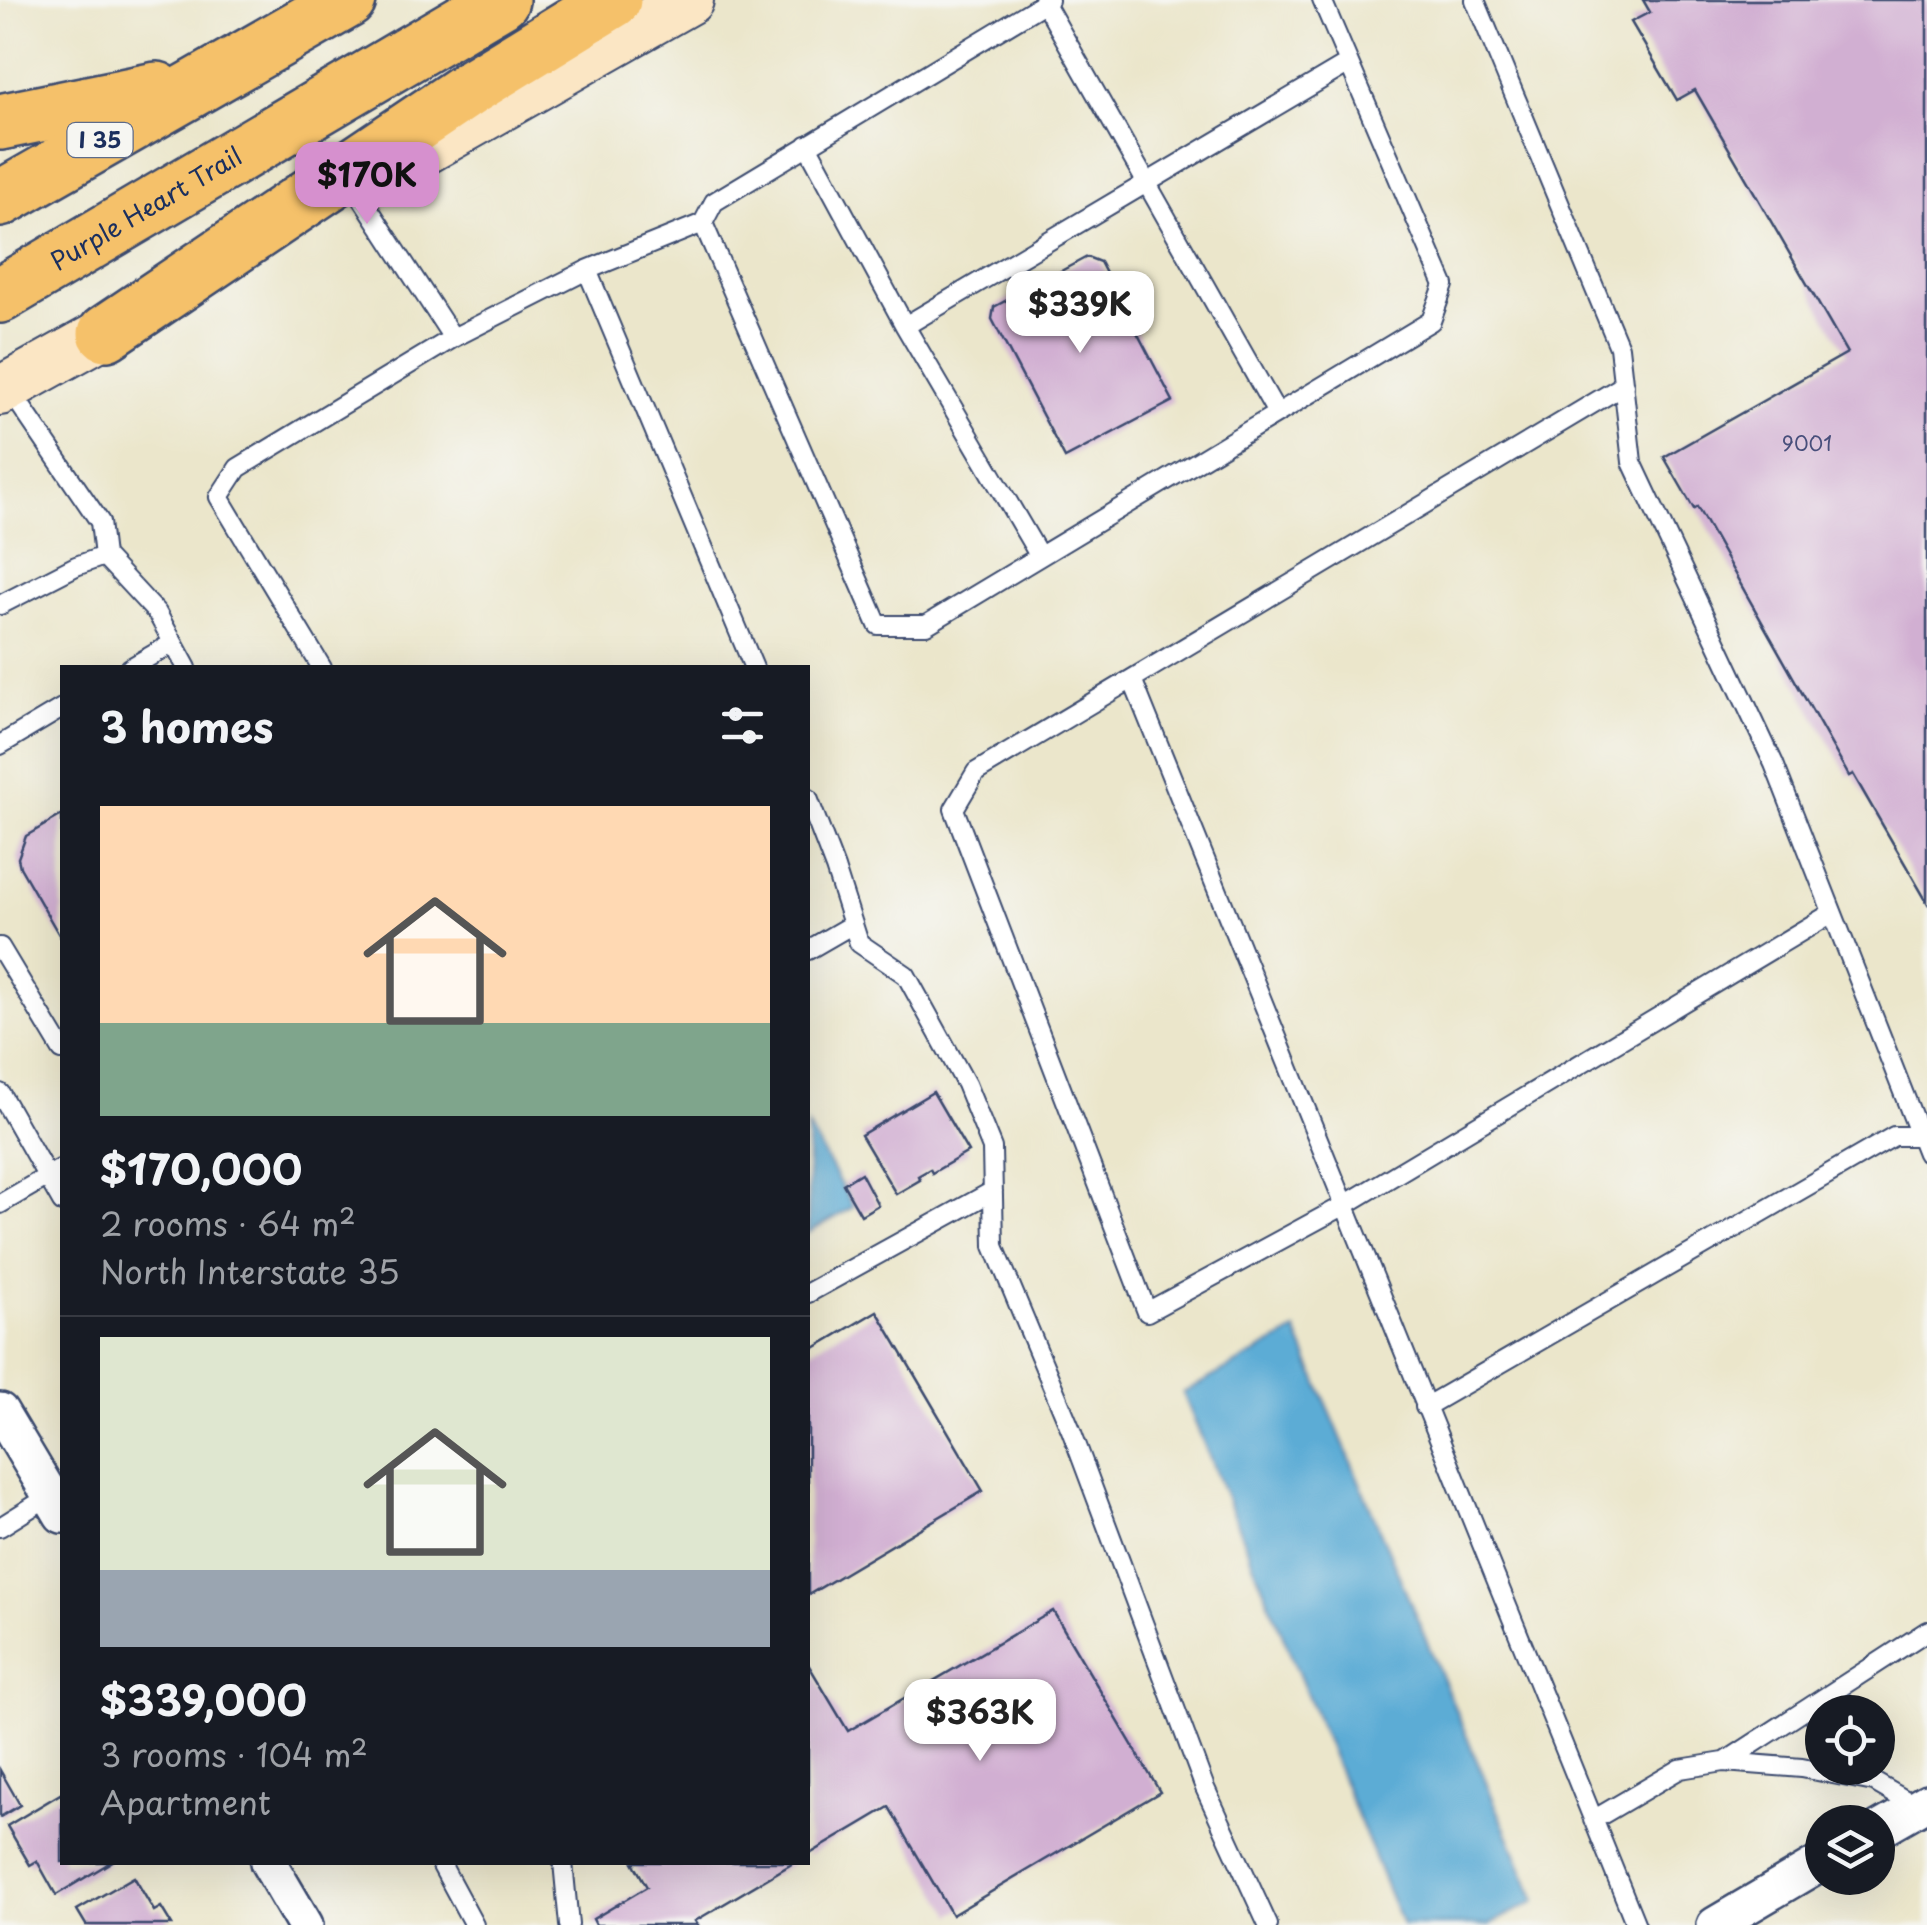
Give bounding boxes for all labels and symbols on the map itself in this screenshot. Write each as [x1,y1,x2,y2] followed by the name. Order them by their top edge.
[68,123,132,157] road number: I 35
[43,137,249,279] street label: Purple Heart Trail
[297,142,437,227] pin: $170K
[1010,271,1150,356] pin: $339K
[1782,428,1832,458] house number: 9001
[910,1679,1050,1764] pin: $363K

